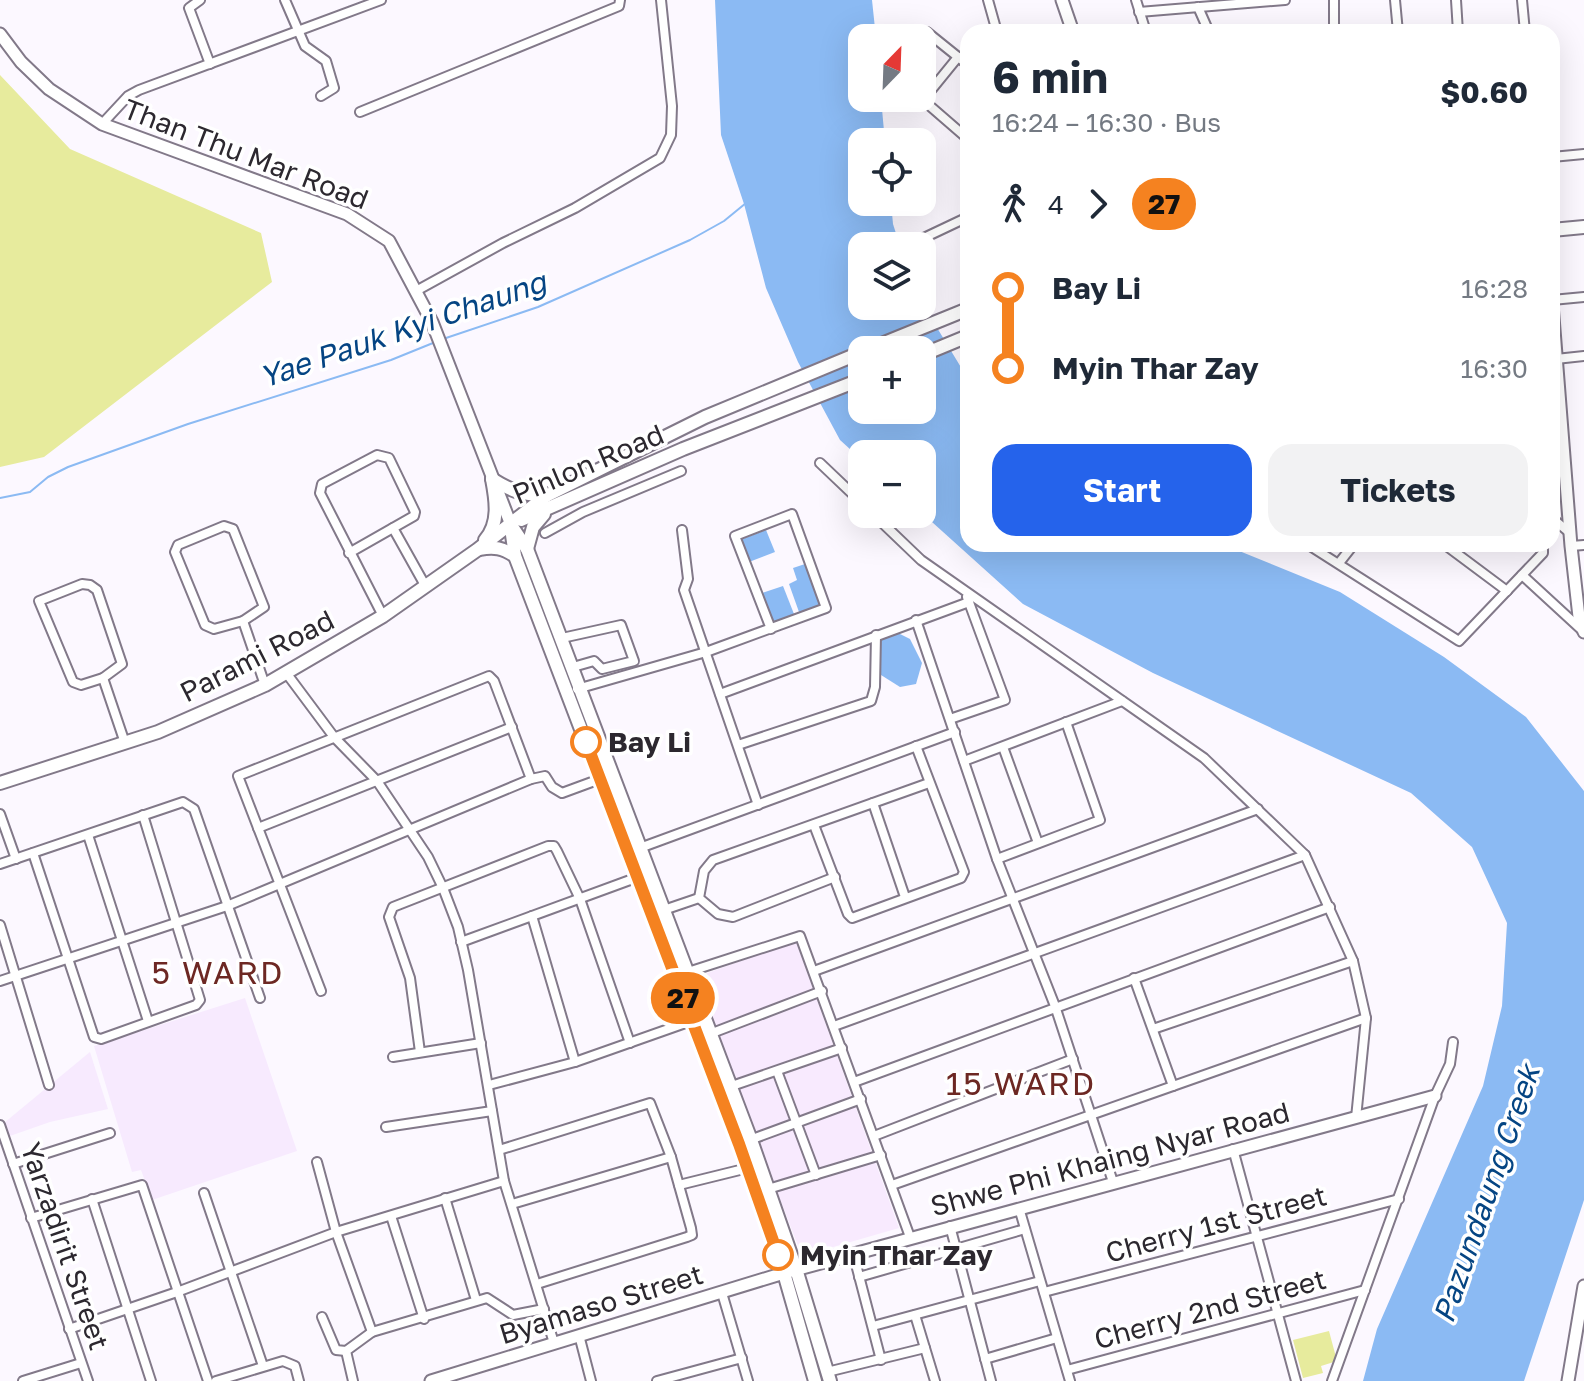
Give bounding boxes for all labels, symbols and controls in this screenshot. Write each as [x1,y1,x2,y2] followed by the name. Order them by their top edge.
[848,24,936,112] north arrow
[848,24,936,528] map controls
[992,50,1108,103] text: 6 min
[1440,74,1528,110] text: $0.60
[119,92,373,215] street label: Than Thu Mar Road
[992,107,1221,138] text: 16:24 – 16:30 · Bus
[848,128,936,216] button: locate
[992,182,1036,226] icon: walk
[1076,182,1120,226] icon: forward
[1148,187,1180,220] text: 27
[1048,189,1064,220] text: 4
[848,232,936,320] button: layers
[255,262,553,395] water label: Yae Pauk Kyi Chaung
[1052,270,1141,306] text: Bay Li
[1461,273,1528,304] text: 16:28
[848,336,936,424] button: +
[1052,350,1259,386] text: Myin Thar Zay
[1461,353,1528,384] text: 16:30
[507,417,669,510] street label: Pinlon Road
[848,440,936,528] button: −
[992,444,1252,536] button: Start
[1268,444,1528,536] button: Tickets
[174,603,339,708] street label: Parami Road
[608,725,691,758] place label: Bay Li
[571,727,601,757] marker: Bay Li
[152,953,284,991] district label: 5 WARD
[647,972,719,1024] line badge: 27
[667,981,699,1014] text: 27
[1425,1057,1548,1327] water label: Pazundaung Creek
[946,1064,1096,1102] district label: 15 WARD
[927,1095,1293,1222] street label: Shwe Phi Khaing Nyar Road
[15,1138,116,1354] street label: Yarzadirit Street
[1102,1178,1330,1269] street label: Cherry 1st Street
[800,1238,993,1271] place label: Myin Thar Zay
[763,1240,793,1270] marker: Myin Thar Zay
[495,1257,707,1350] street label: Byamaso Street
[1090,1262,1329,1355] street label: Cherry 2nd Street

